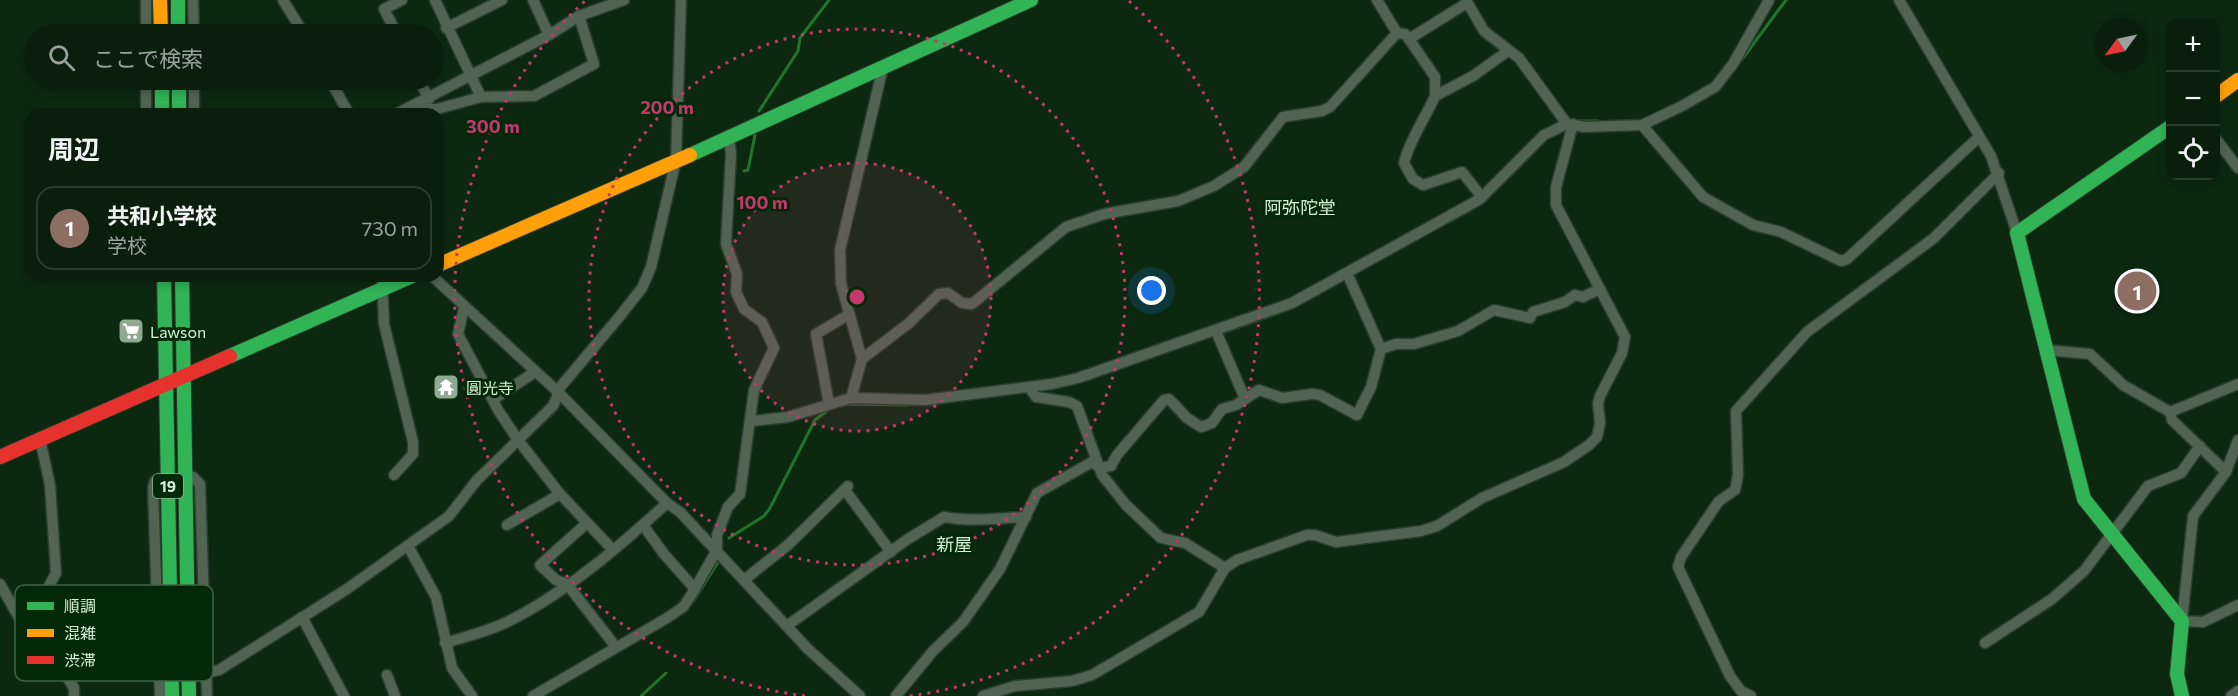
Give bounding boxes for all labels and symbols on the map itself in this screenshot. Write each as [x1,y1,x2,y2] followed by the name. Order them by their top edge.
[2094,18,2148,72] north arrow
[640,96,694,118] text: 200 m
[466,115,520,137] text: 300 m
[736,191,788,213] text: 100 m
[1264,196,1336,218] district label: 阿弥陀堂
[2118,268,2156,314] pin: 1
[1137,276,1166,305] your location
[847,287,867,307] centre of rings
[116,316,146,346] supermarket icon: Lawson
[150,322,206,341] place label: Lawson
[431,372,461,402] temple icon: 圓光寺
[466,378,514,397] place label: 圓光寺
[153,474,183,498] road number: 19
[936,533,972,555] district label: 新屋
[15,585,213,681] legend
[64,596,96,615] text: 順調
[64,623,96,642] text: 混雑
[64,650,96,669] text: 渋滞

